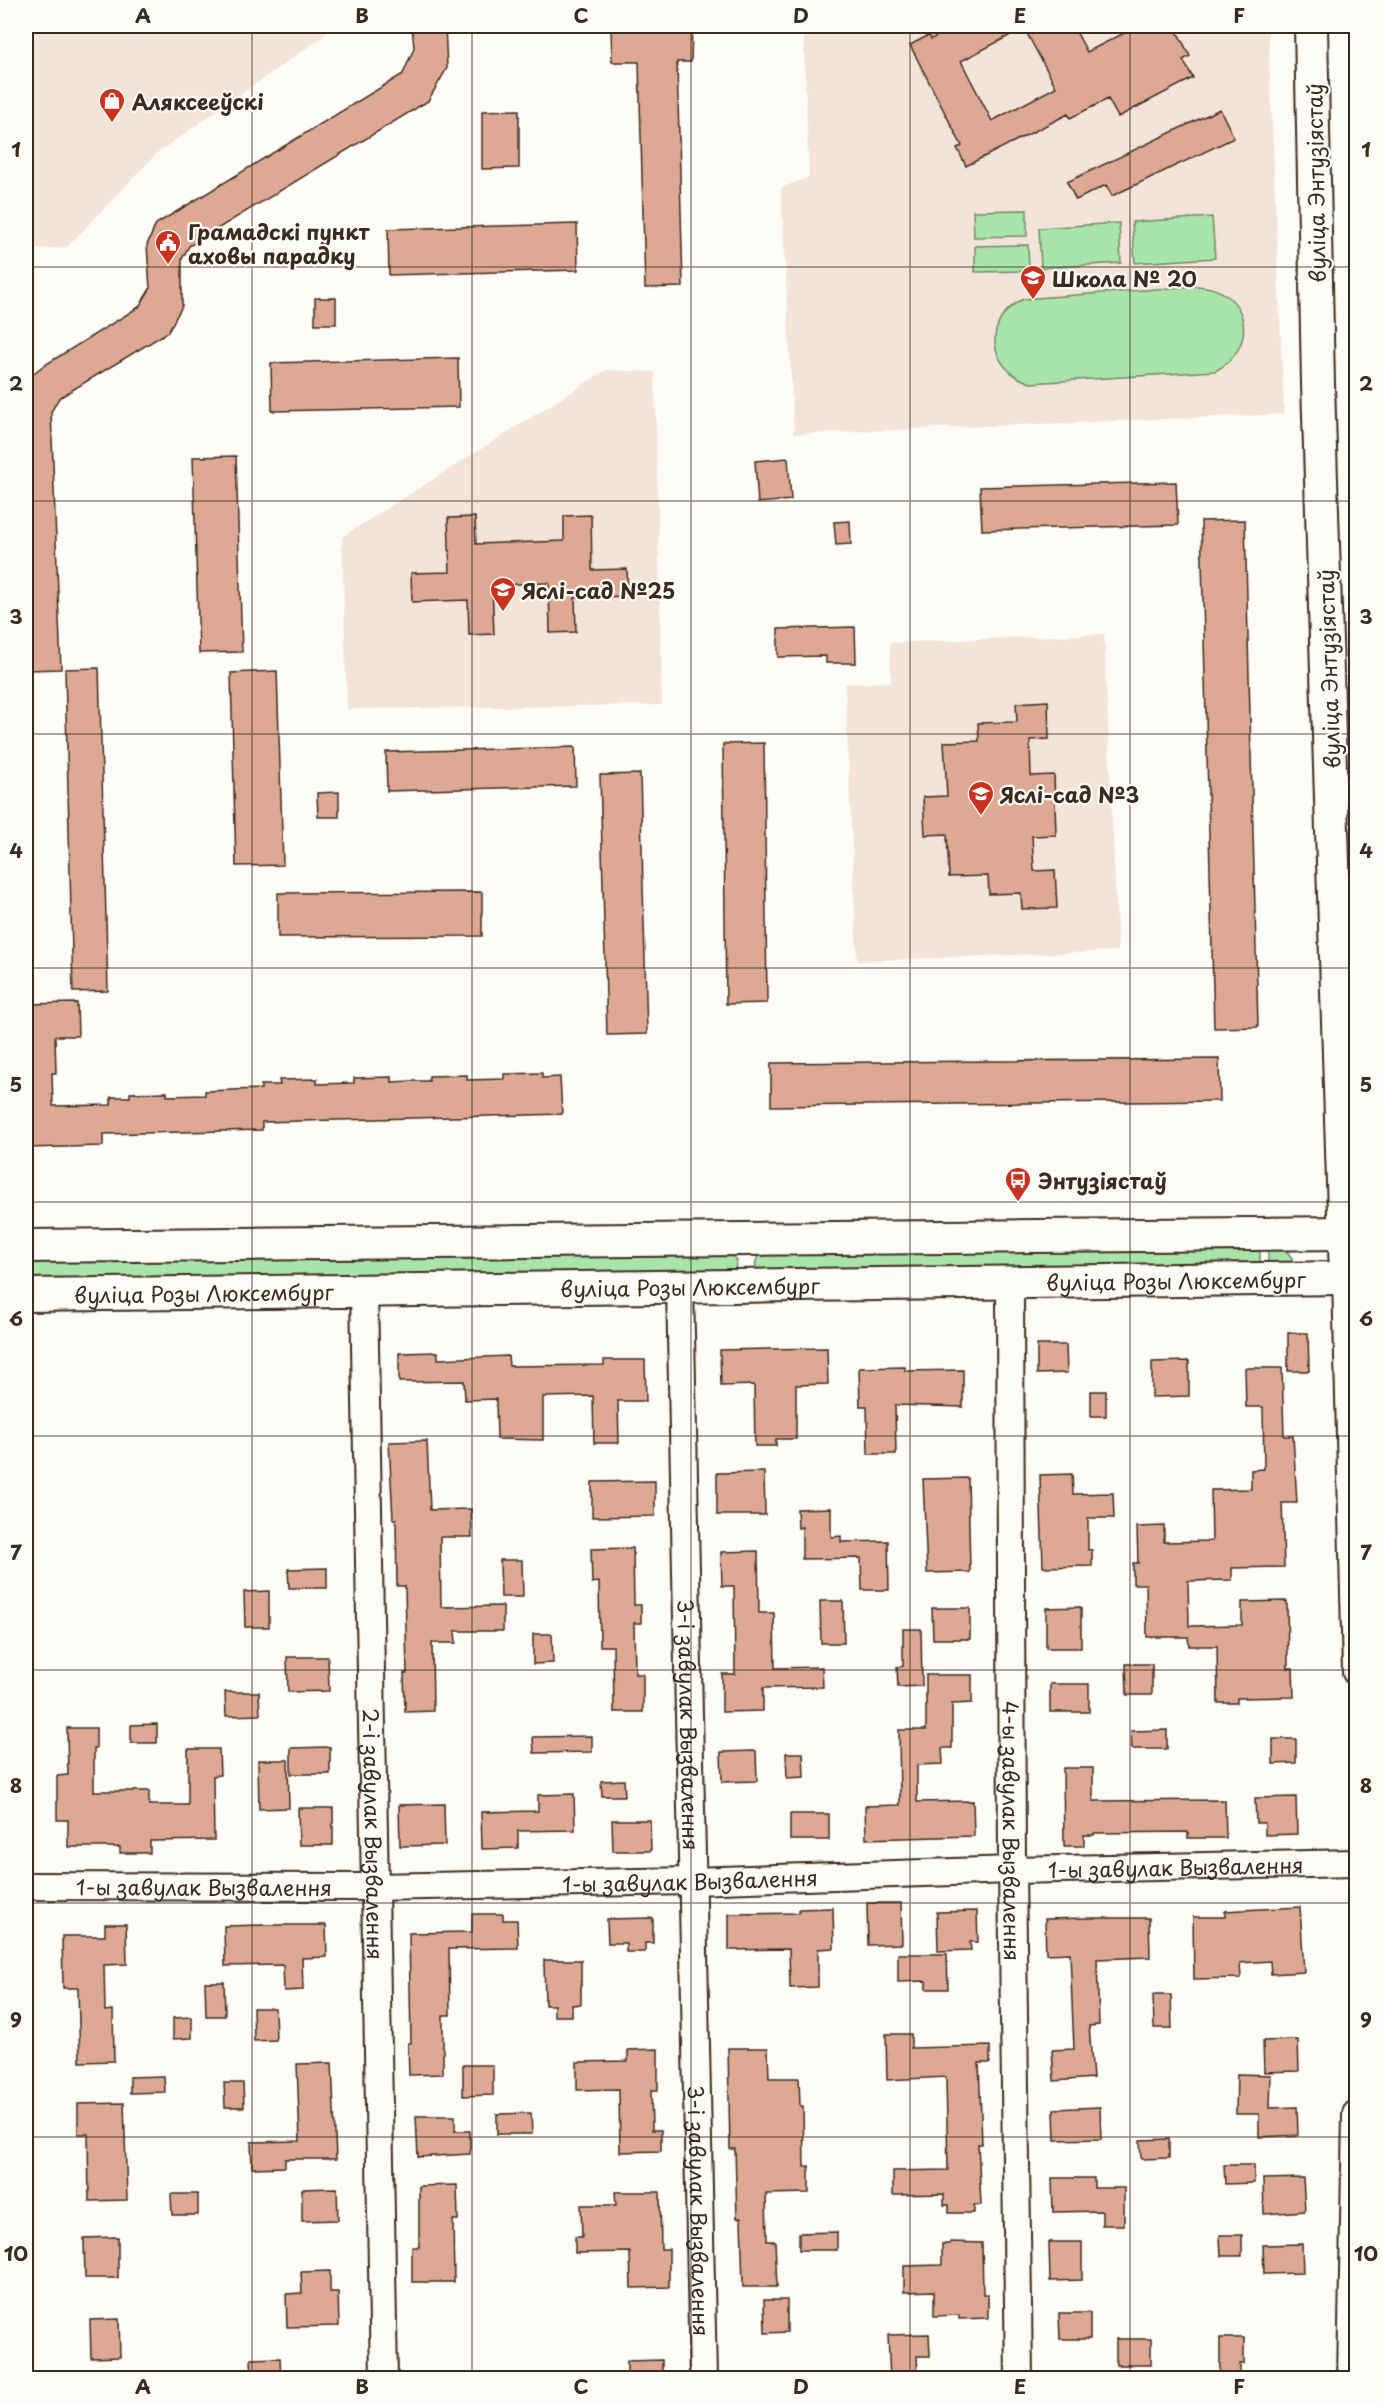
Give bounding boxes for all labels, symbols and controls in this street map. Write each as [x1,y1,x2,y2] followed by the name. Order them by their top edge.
[135,0,151,30] text: A
[355,0,369,30] text: B
[573,0,589,30] text: C
[793,0,809,30] text: D
[1014,0,1026,30] text: E
[1233,0,1245,30] text: F
[1297,83,1333,283] street label: вуліца Энтузіястаў
[132,85,264,117] place label: Аляксееўскі
[97,86,127,124] shop icon: Аляксееўскі
[11,134,21,164] text: 1
[1361,134,1371,164] text: 1
[188,215,371,271] place label: Грамадскі пункт аховы парадку
[153,228,183,266] public building icon: Грамадскі пункт аховы парадку
[1052,262,1197,294] place label: Школа № 20
[1018,263,1048,301] school or university icon: Школа № 20
[9,368,23,398] text: 2
[1359,368,1373,398] text: 2
[1309,569,1347,769] street label: вуліца Энтузіястаў
[521,574,676,606] place label: Яслі-сад №25
[488,575,518,613] school or university icon: Яслі-сад №25
[9,601,23,631] text: 3
[1359,601,1373,631] text: 3
[999,778,1139,810] place label: Яслі-сад №3
[966,779,996,817] school or university icon: Яслі-сад №3
[9,835,23,865] text: 4
[1359,835,1373,865] text: 4
[10,1069,22,1099] text: 5
[1360,1069,1372,1099] text: 5
[1038,1164,1167,1196] place label: Энтузіястаў
[1003,1165,1033,1203] bus stop icon: Энтузіястаў
[1046,1263,1307,1298] street label: вуліца Розы Люксембург
[560,1269,821,1304] street label: вуліца Розы Люксембург
[74,1275,335,1310] street label: вуліца Розы Люксембург
[9,1303,23,1333] text: 6
[1359,1303,1373,1333] text: 6
[10,1537,22,1567] text: 7
[1360,1537,1372,1567] text: 7
[671,1599,708,1851] street label: 3-і завулак Вызвалення
[995,1701,1029,1961] street label: 4-ы завулак Вызвалення
[356,1708,392,1960] street label: 2-і завулак Вызвалення
[10,1770,22,1800] text: 8
[1360,1770,1372,1800] text: 8
[1048,1848,1304,1885] street label: 1-ы завулак Вызвалення
[562,1861,818,1899] street label: 1-ы завулак Вызвалення
[76,1870,332,1903] street label: 1-ы завулак Вызвалення
[10,2004,22,2034] text: 9
[1360,2004,1372,2034] text: 9
[681,2085,718,2337] street label: 3-і завулак Вызвалення
[4,2238,28,2268] text: 10
[1354,2238,1378,2268] text: 10
[135,2371,151,2401] text: A
[355,2371,369,2401] text: B
[573,2371,589,2401] text: C
[793,2371,809,2401] text: D
[1014,2371,1026,2401] text: E
[1233,2371,1245,2401] text: F

